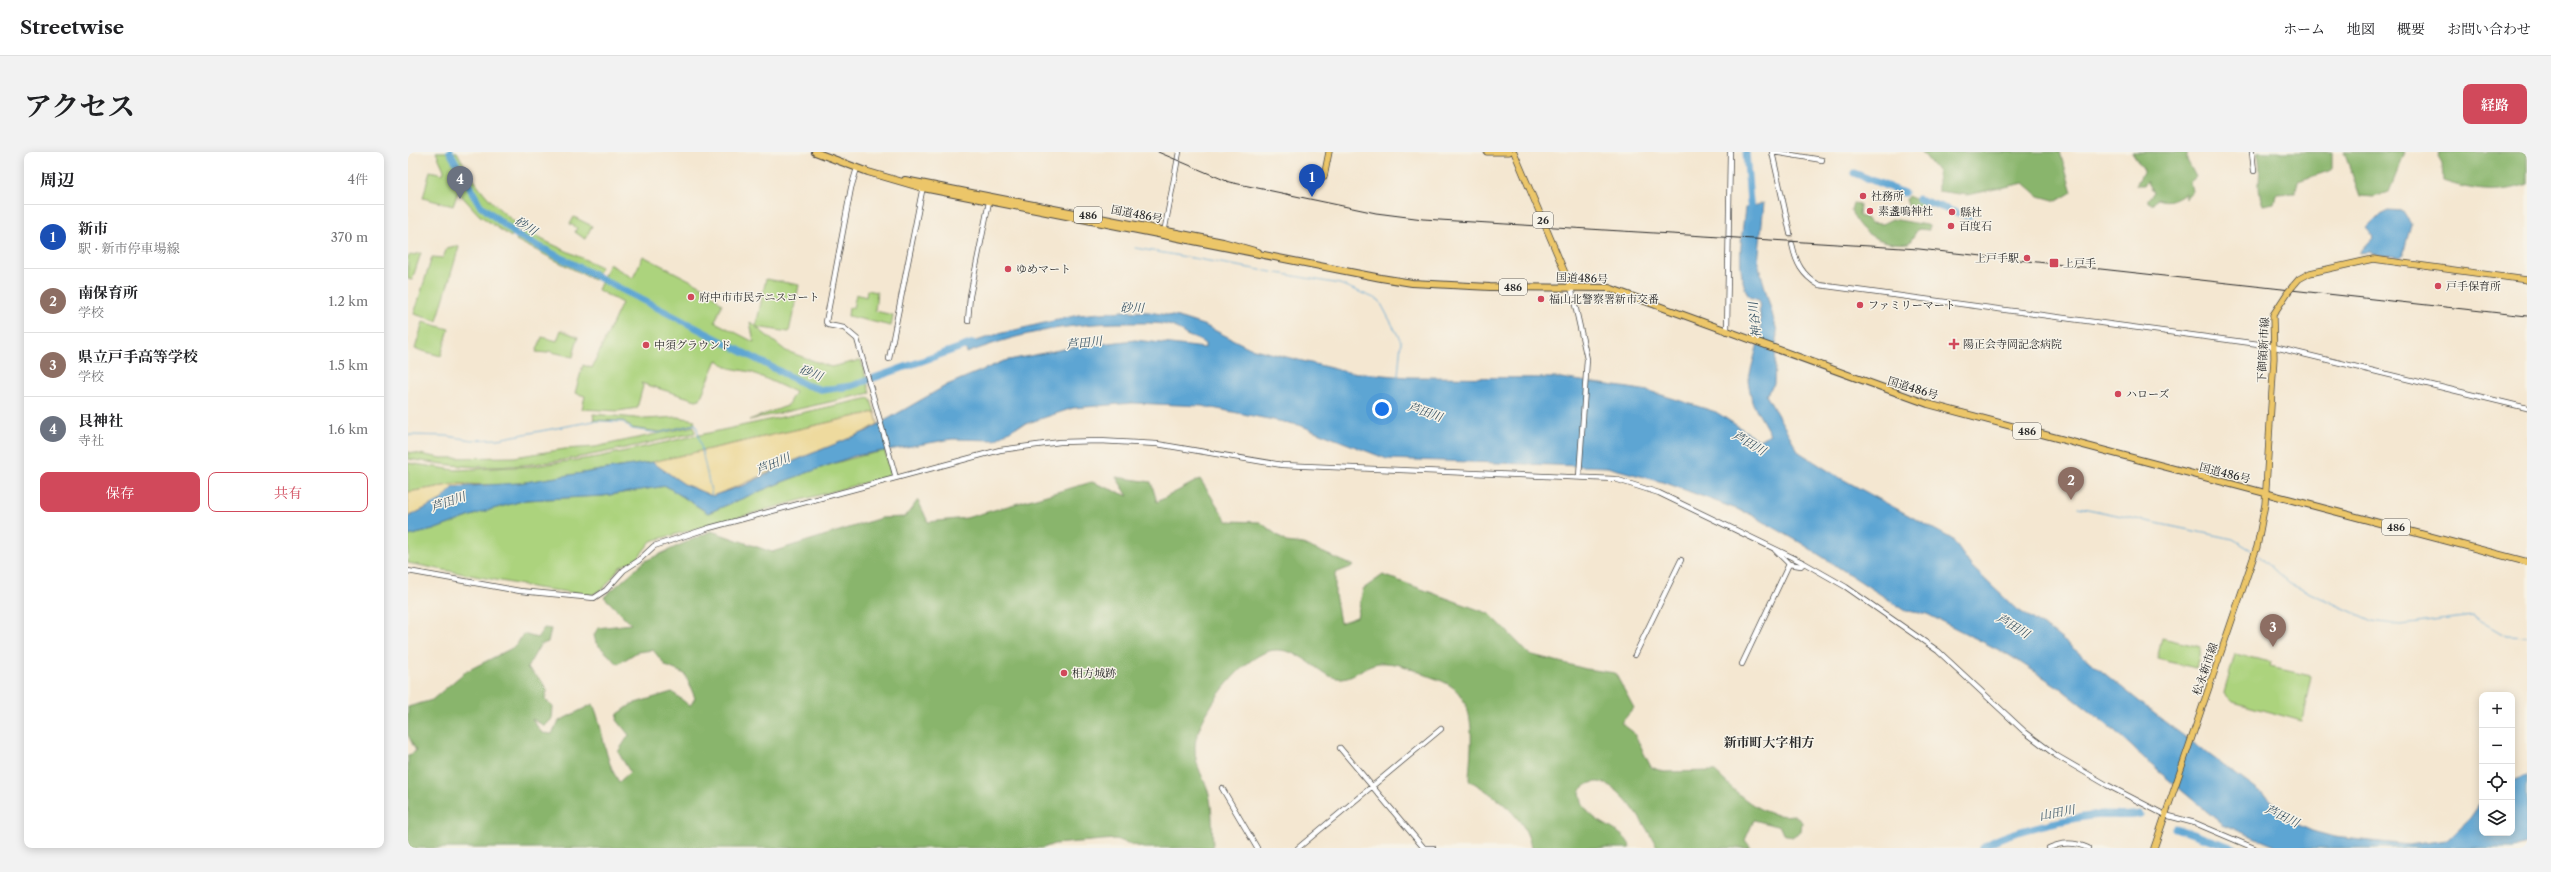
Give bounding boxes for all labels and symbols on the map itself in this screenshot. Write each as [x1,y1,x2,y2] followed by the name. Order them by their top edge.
[1299,164,1325,197] pin: 1
[447,166,473,199] pin: 4
[1871,189,1904,203] place label: 社務所
[1858,191,1868,201] marker: 社務所
[1110,202,1164,226] street label: 国道486号
[1878,204,1933,218] place label: 素盞嗚神社
[1960,205,1982,219] place label: 縣社
[1865,206,1875,216] marker: 素盞嗚神社
[1074,207,1102,223] road number: 486
[1947,207,1957,217] marker: 縣社
[1533,212,1553,228] road number: 26
[512,213,542,239] water label: 砂川
[1959,219,1992,233] place label: 百度石
[1946,221,1956,231] marker: 百度石
[1975,251,2019,265] place label: 上戸手駅
[2022,253,2032,263] marker: 上戸手駅
[2063,256,2096,270] place label: 上戸手
[2048,257,2060,269] marker: 上戸手
[1016,262,1071,276] place label: ゆめマート
[1003,264,1013,274] marker: ゆめマート
[1556,270,1608,286] street label: 国道486号
[1499,279,1527,295] road number: 486
[2446,279,2501,293] place label: 戸手保育所
[2433,281,2443,291] marker: 戸手保育所
[699,290,820,304] place label: 府中市市民テニスコート
[686,292,696,302] marker: 府中市市民テニスコート
[1549,292,1659,306] place label: 福山北警察署新市交番
[1536,294,1546,304] marker: 福山北警察署新市交番
[1868,298,1956,312] place label: ファミリーマート
[1745,299,1764,339] water label: 神谷川
[1120,300,1146,315] water label: 砂川
[1855,300,1865,310] marker: ファミリーマート
[2254,317,2272,383] street label: 下御領新市線
[1065,333,1105,352] water label: 芦田川
[1963,337,2062,351] place label: 陽正会寺岡記念病院
[654,338,731,352] place label: 中須グラウンド
[1948,338,1960,350] marker: 陽正会寺岡記念病院
[641,340,651,350] marker: 中須グラウンド
[797,361,827,385] water label: 砂川
[1886,374,1940,402] street label: 国道486号
[2126,387,2169,401] place label: ハローズ
[2113,389,2123,399] marker: ハローズ
[1372,399,1392,419] your location
[1406,399,1447,425] water label: 芦田川
[2013,423,2041,439] road number: 486
[1730,427,1770,459] water label: 芦田川
[753,449,794,477] water label: 芦田川
[2198,460,2252,486] street label: 国道486号
[2058,467,2084,500] pin: 2
[428,488,469,514] water label: 芦田川
[2382,519,2410,535] road number: 486
[1994,610,2034,642] water label: 芦田川
[2260,614,2286,647] pin: 3
[2189,641,2221,697] street label: 松永新市線
[1072,666,1116,680] place label: 相方城跡
[1059,668,1069,678] marker: 相方城跡
[1723,734,1815,750] district label: 新市町大字相方
[2038,801,2078,823] water label: 山田川
[2263,801,2304,831] water label: 芦田川

